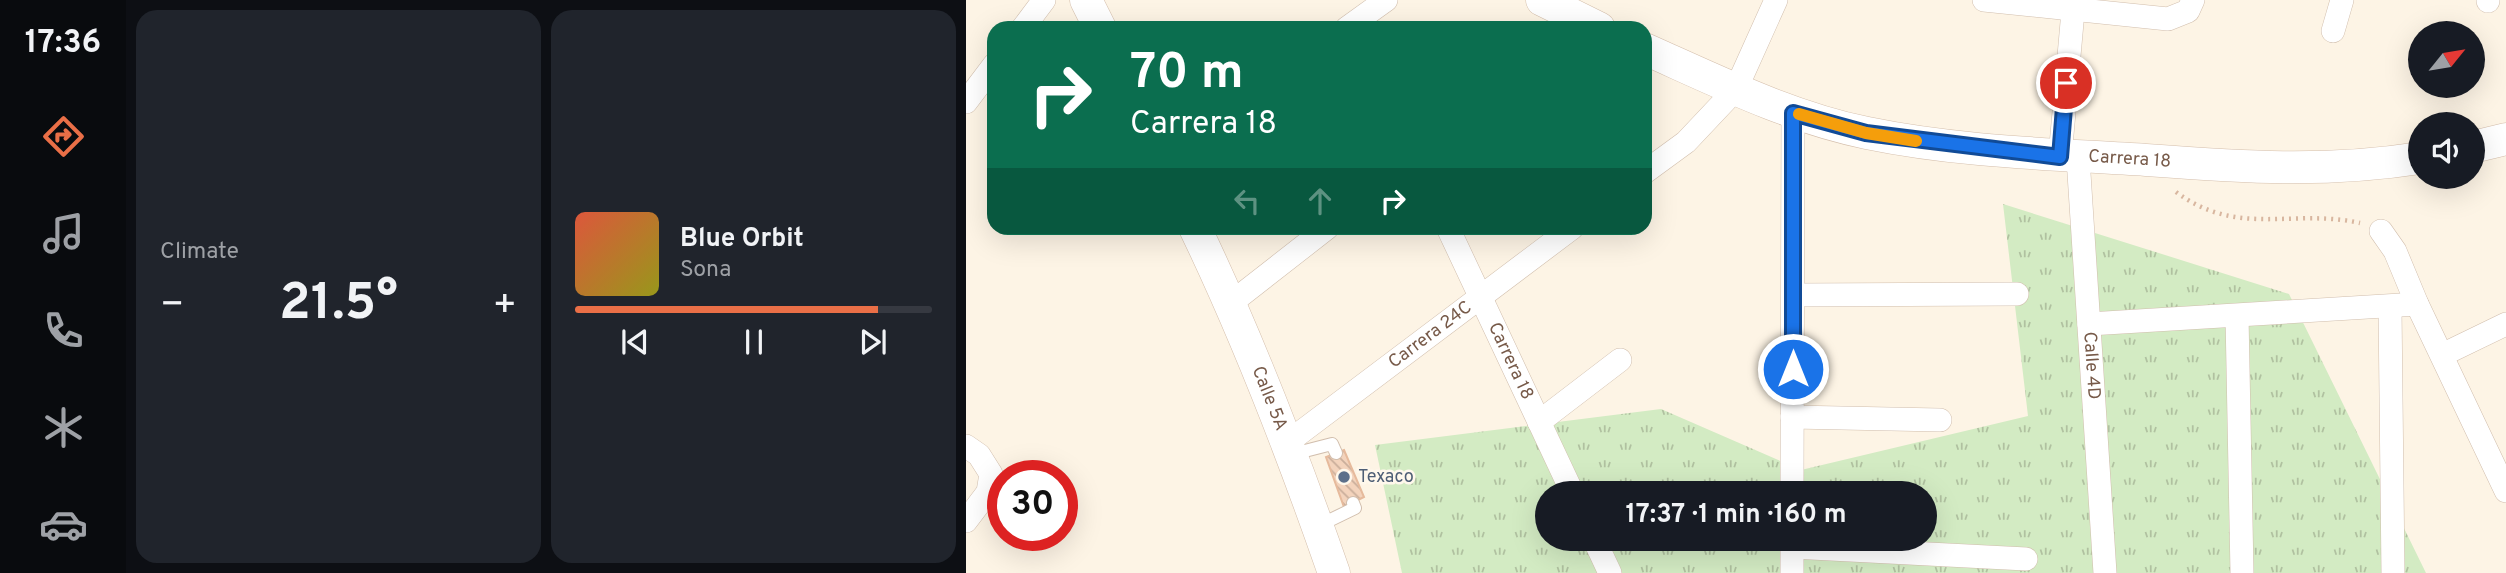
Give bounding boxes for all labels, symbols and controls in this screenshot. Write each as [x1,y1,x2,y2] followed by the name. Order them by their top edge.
[2408,21,2485,98] north arrow
[2408,21,2485,189] map controls
[25,24,101,64] text: 17:36
[1130,44,1244,106] text: 70 m
[1015,49,1106,140] icon: right
[2036,53,2096,113] pin
[2047,64,2085,102] icon: arrive
[1130,105,1277,145] text: Carrera 18
[39,112,88,161] icon: directions
[2408,112,2485,189] button: sound
[2088,145,2172,173] street label: Carrera 18
[1228,182,1266,220] icon: left
[1301,182,1339,220] icon: ahead
[1374,182,1412,220] icon: right
[39,209,88,258] icon: music
[680,223,804,256] text: Blue Orbit
[160,238,239,267] text: Climate
[680,256,731,285] text: Sona
[279,272,398,338] text: 21.5°
[160,282,185,331] text: −
[492,282,517,331] text: +
[1384,296,1477,374] street label: Carrera 24C
[39,306,88,355] icon: phone
[1483,319,1539,403] street label: Carrera 18
[616,323,654,361] icon: previous
[735,323,773,361] icon: pause
[854,323,892,361] icon: next
[2078,331,2105,400] street label: Calle 4D
[1756,332,1830,406] position arrow
[1246,363,1292,434] street label: Calle 5A
[39,403,88,452] icon: climate
[987,460,1078,551] speed limit sign: 30
[1358,466,1414,489] place label: Texaco
[1336,469,1352,485] marker: Texaco
[1625,499,1847,532] text: 17:37 · 1 min · 160 m
[39,500,88,549] icon: car

